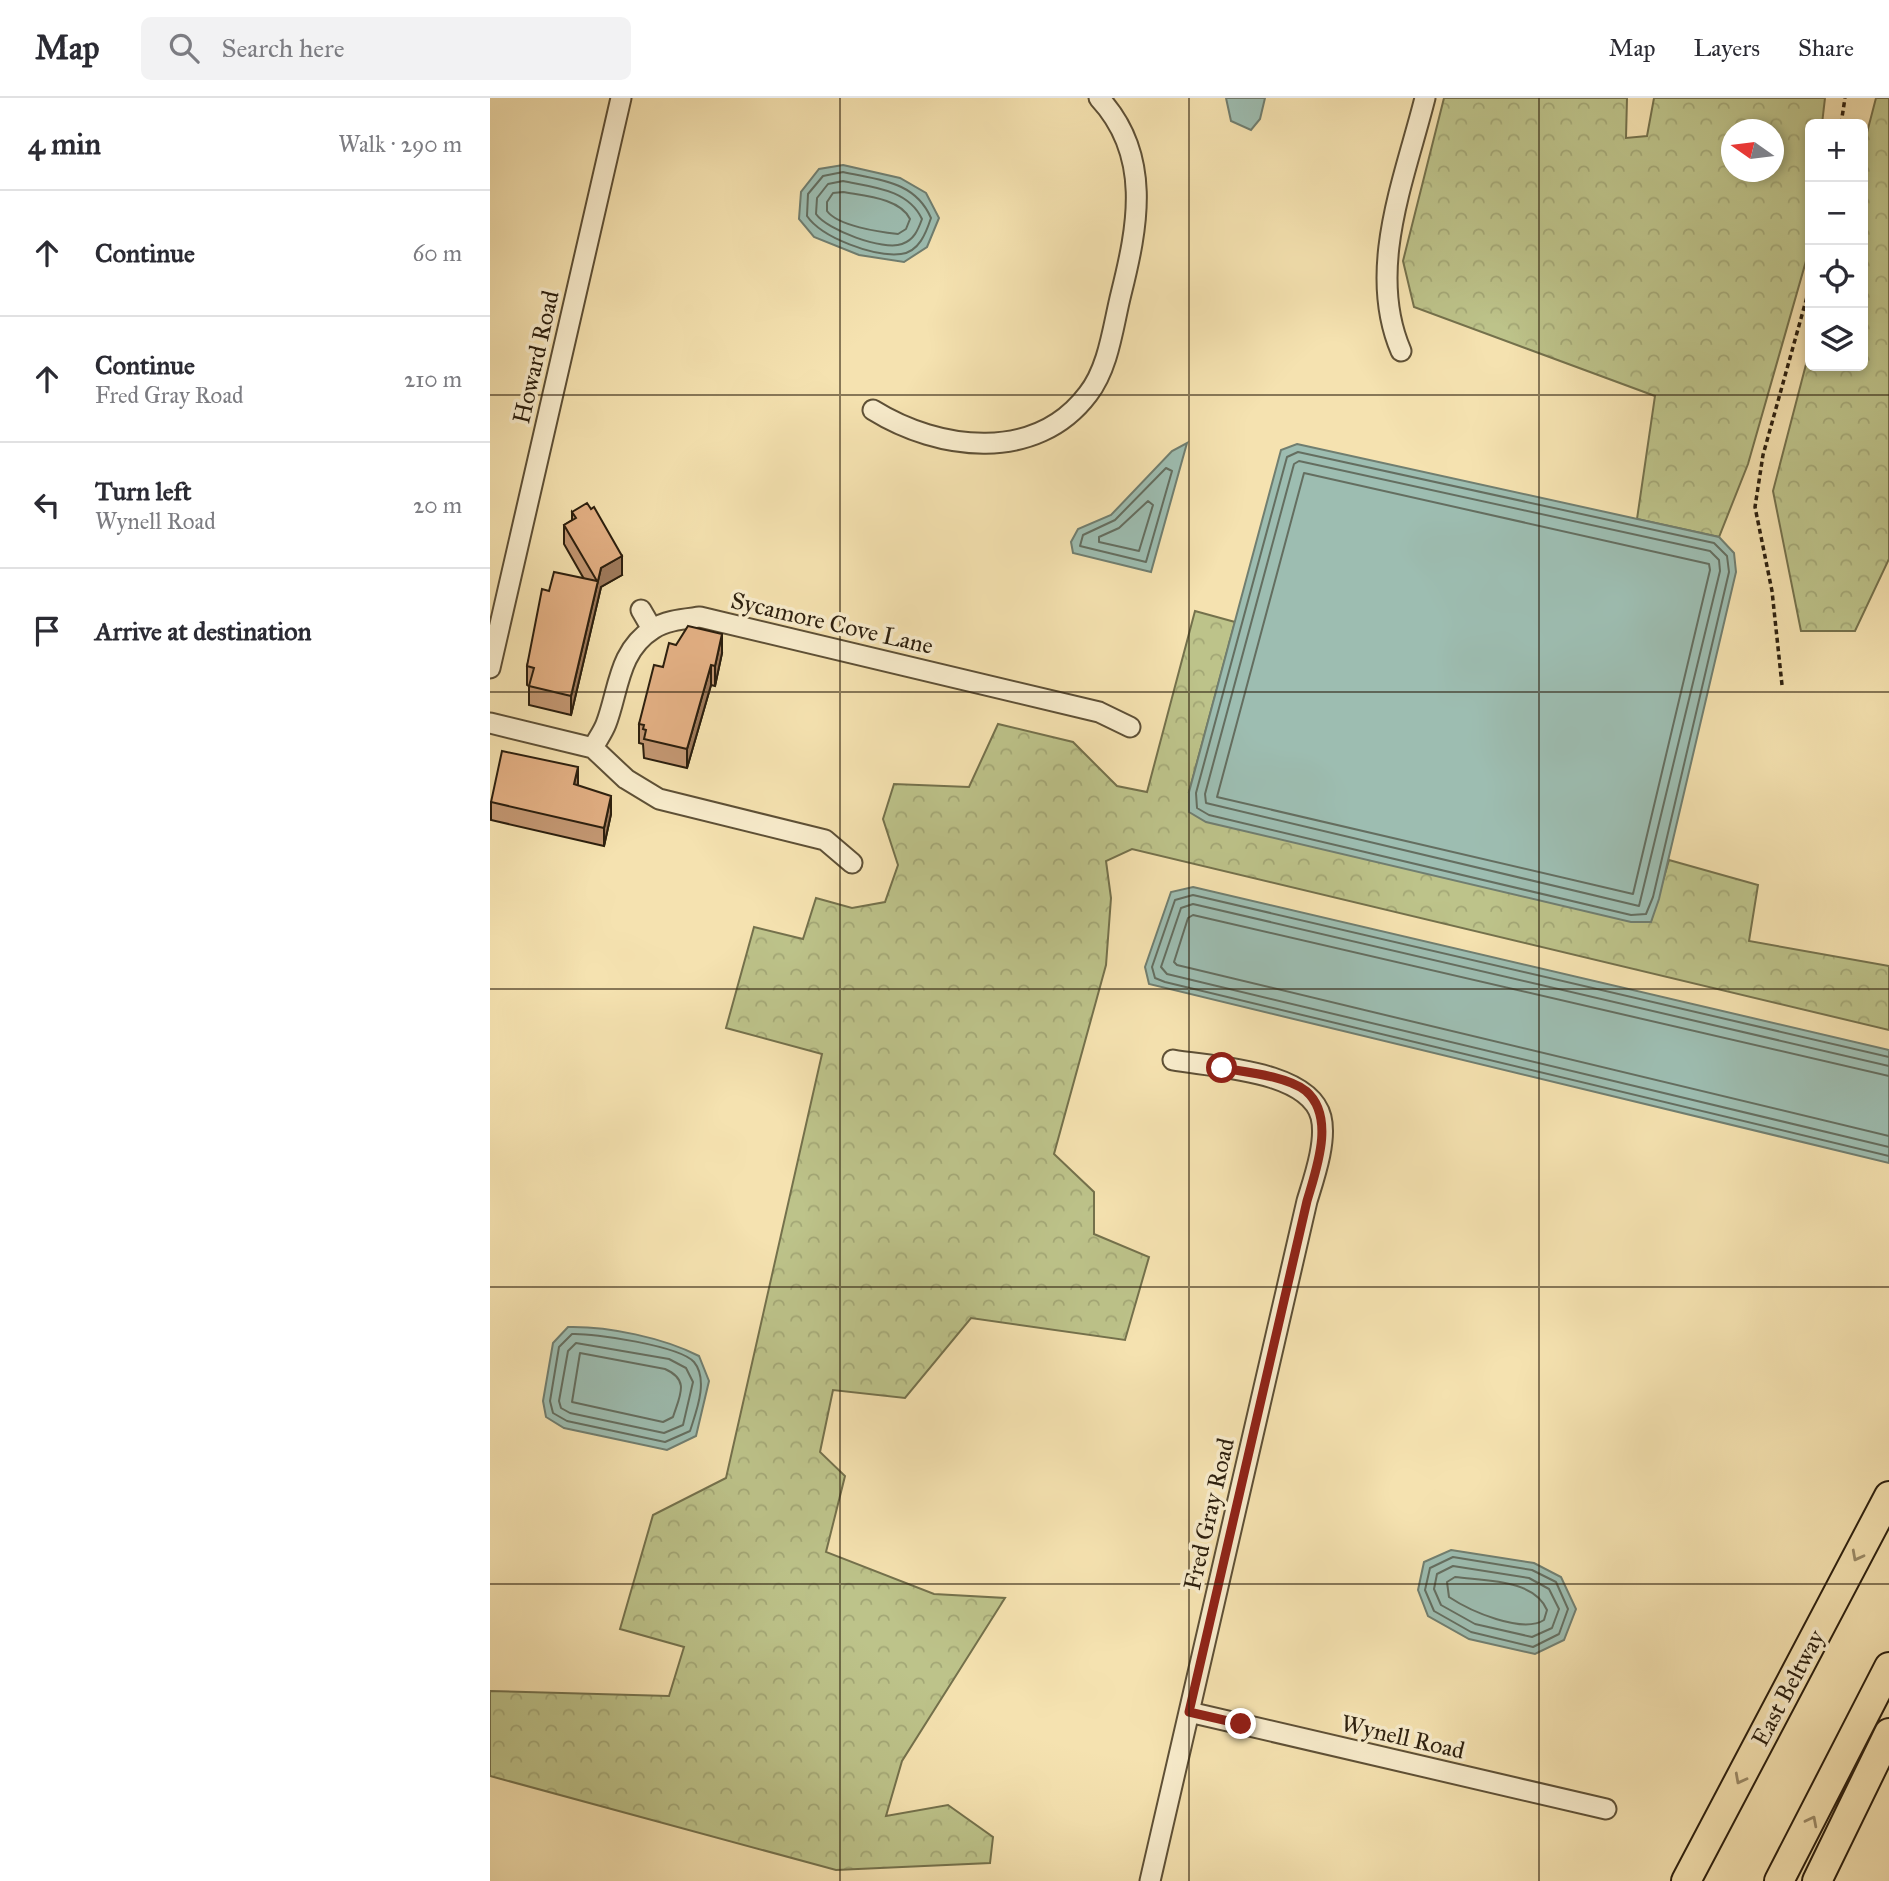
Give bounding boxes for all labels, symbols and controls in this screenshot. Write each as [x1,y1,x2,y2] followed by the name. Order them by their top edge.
[141,17,631,80] search box
[35,28,99,68] text: Map
[165,29,203,67] icon: search
[221,32,345,64] text: Search here
[1609,33,1656,63] text: Map
[1694,33,1760,63] text: Layers
[1798,33,1854,63] text: Share
[1721,119,1784,182] north arrow
[1805,119,1868,371] map controls
[1805,119,1868,182] button: +
[28,126,101,162] text: 4 min
[338,130,462,158] text: Walk · 290 m
[1805,182,1868,245] button: −
[28,234,66,272] icon: ahead
[95,237,195,269] text: Continue
[413,239,462,267] text: 60 m
[1805,245,1868,308] button: locate
[506,288,566,426] street label: Howard Road
[1805,308,1868,371] button: layers
[95,349,195,381] text: Continue
[28,360,66,398] icon: ahead
[404,365,462,393] text: 210 m
[95,381,244,409] text: Fred Gray Road
[95,475,191,507] text: Turn left
[28,486,66,524] icon: left
[413,491,462,519] text: 20 m
[95,507,216,535] text: Wynell Road
[728,585,936,661] street label: Sycamore Cove Lane
[28,612,66,650] icon: arrive
[95,615,312,647] text: Arrive at destination
[1206,1052,1237,1083] route start
[1177,1435,1241,1593] street label: Fred Gray Road
[1852,1549,1865,1561] one-way arrow
[1745,1624,1831,1751] street label: East Beltway
[1225,1708,1256,1739] route end
[1338,1708,1468,1766] street label: Wynell Road
[1734,1772,1748,1784] one-way arrow
[1803,1816,1817,1828] one-way arrow

